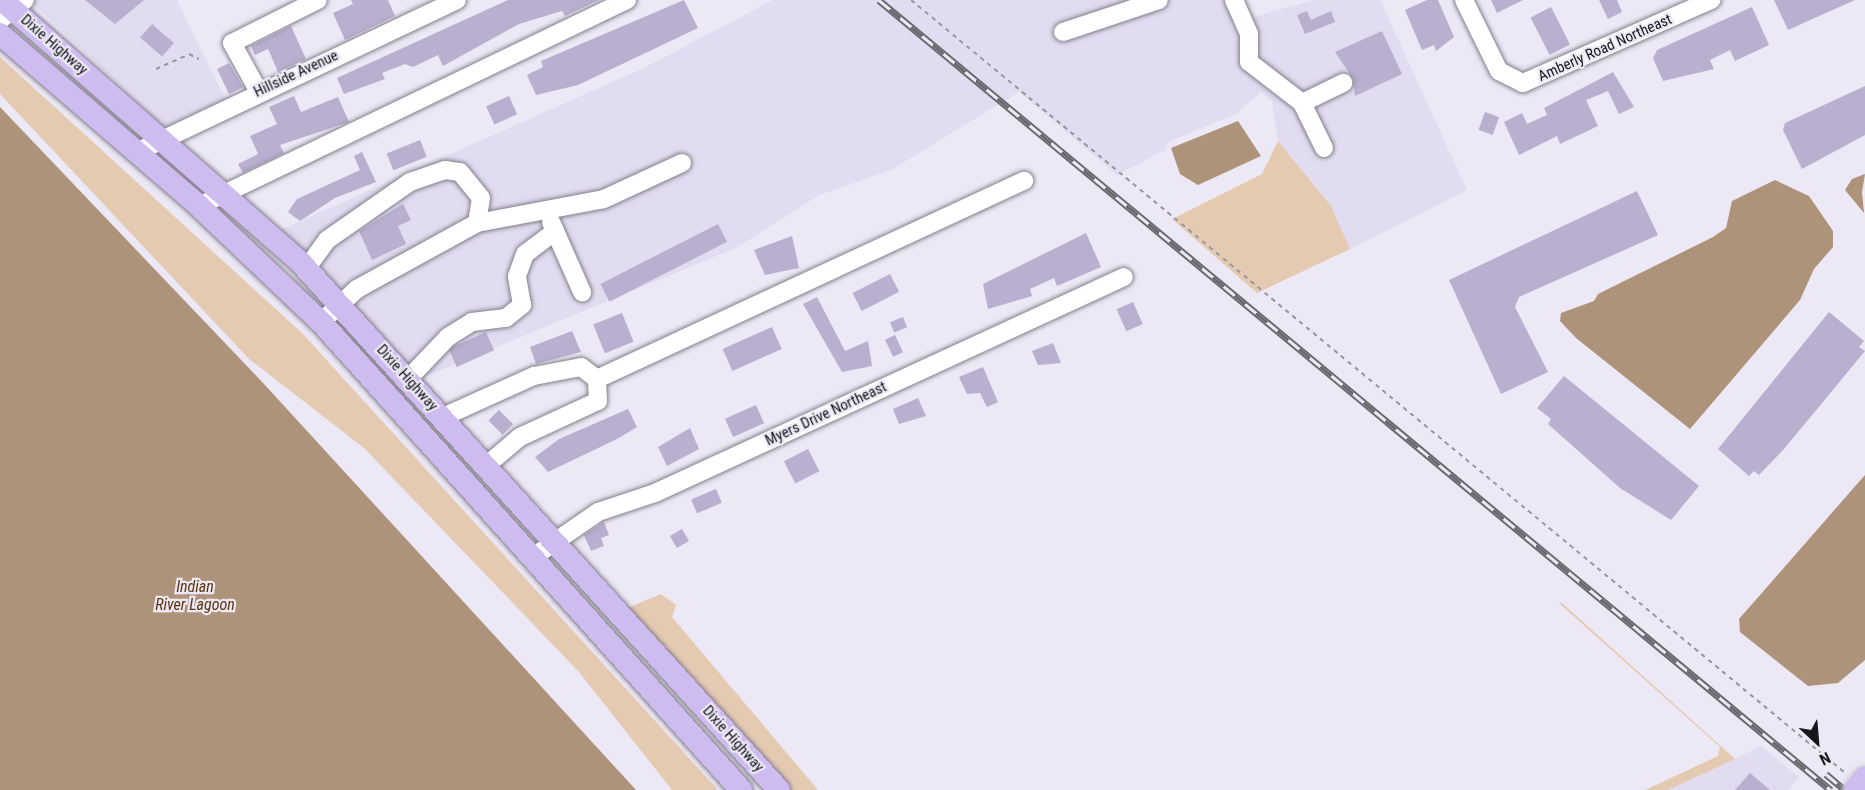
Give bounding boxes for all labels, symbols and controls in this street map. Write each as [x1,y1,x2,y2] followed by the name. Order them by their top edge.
[1535,10,1675,86] street label: Amberly Road Northeast
[17,11,91,79] street label: Dixie Highway
[251,47,341,101] street label: Hillside Avenue
[373,341,441,415] street label: Dixie Highway
[763,378,889,450] street label: Myers Drive Northeast
[155,577,235,615] water label: Indian River Lagoon
[699,702,767,776] street label: Dixie Highway
[1787,712,1847,772] north arrow
[1817,748,1834,769] text: N

